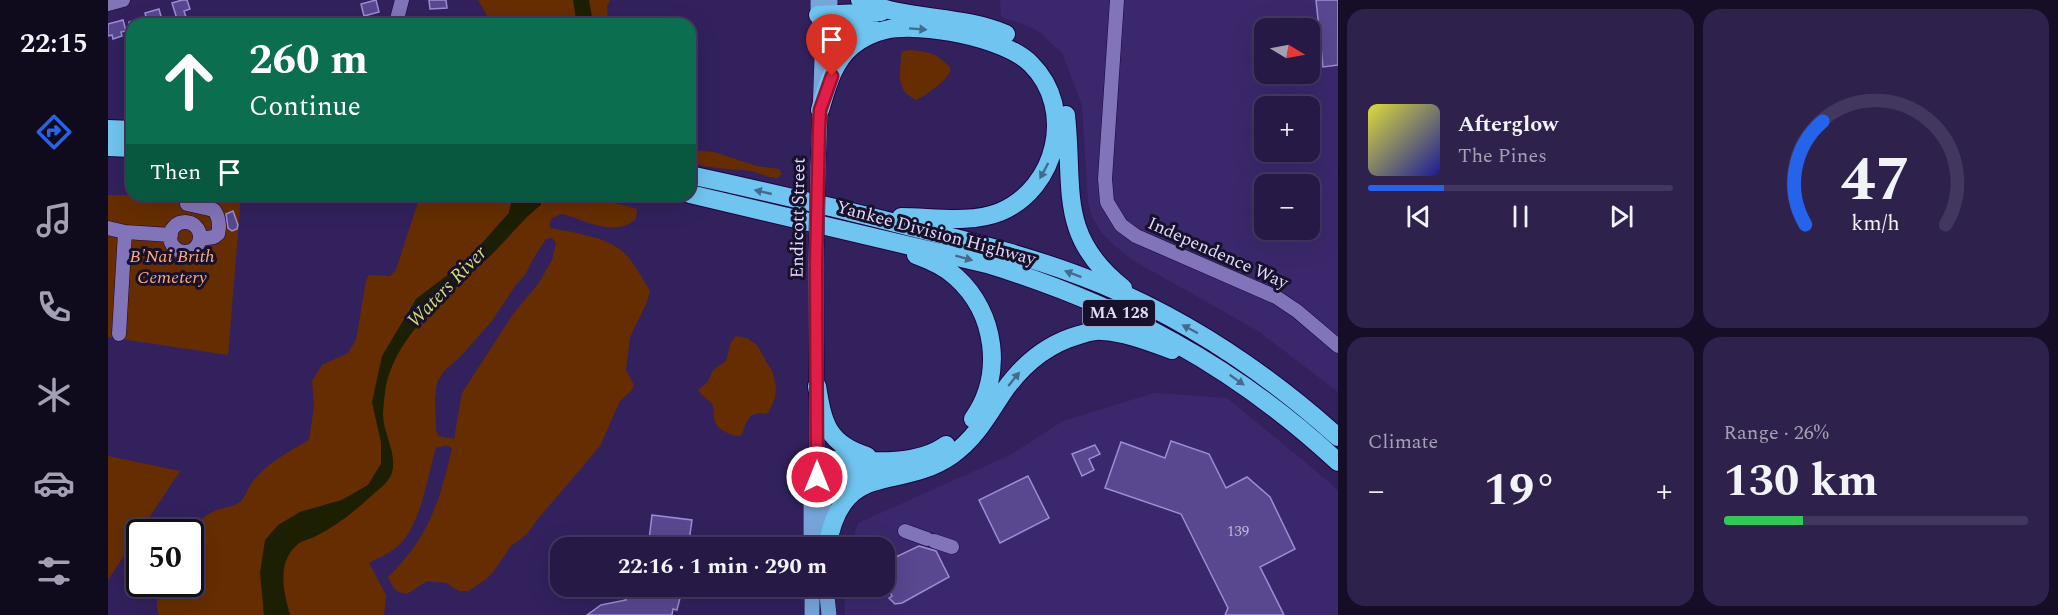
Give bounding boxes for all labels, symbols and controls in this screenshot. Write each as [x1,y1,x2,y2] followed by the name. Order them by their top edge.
[806,14,857,76] pin
[1254,18,1320,84] north arrow
[1254,18,1320,240] map controls
[20,23,88,65] text: 22:15
[815,23,848,56] icon: arrive
[908,25,927,34] one-way arrow
[249,29,368,92] text: 260 m
[150,42,228,120] icon: ahead
[249,86,361,128] text: Continue
[1254,96,1320,162] button: +
[1458,108,1558,141] text: Afterglow
[33,111,75,153] icon: directions
[1841,134,1911,229] text: 47
[1458,141,1547,171] text: The Pines
[150,156,201,189] text: Then
[213,156,246,189] icon: arrive
[783,157,813,279] street label: Endicott Street
[1039,163,1049,180] one-way arrow
[1254,174,1320,240] button: −
[754,186,772,196] one-way arrow
[833,193,1040,273] street label: Yankee Division Highway
[33,199,75,241] icon: music
[1402,200,1435,233] icon: previous
[1504,200,1537,233] icon: pause
[1605,200,1638,233] icon: next
[1852,208,1900,241] text: km/h
[1143,210,1294,297] street label: Independence Way
[400,238,495,335] water label: Waters River
[129,243,215,291] park label: B'Nai Brith Cemetery
[955,254,973,264] one-way arrow
[1064,268,1082,278] one-way arrow
[33,286,75,328] icon: phone
[1083,300,1155,326] road number: MA 128
[1181,324,1198,334] one-way arrow
[1007,371,1020,387] one-way arrow
[33,374,75,416] icon: climate
[1229,374,1245,385] one-way arrow
[1724,418,1829,448] text: Range · 26%
[1368,427,1438,457] text: Climate
[785,445,849,509] position arrow
[1724,447,1878,516] text: 130 km
[1484,456,1557,525] text: 19°
[33,462,75,504] icon: car
[1368,466,1385,516] text: −
[1656,466,1673,516] text: +
[126,519,204,597] speed limit sign: 50
[1227,520,1249,543] house number: 139
[33,550,75,592] icon: filters
[618,550,827,583] text: 22:16 · 1 min · 290 m

